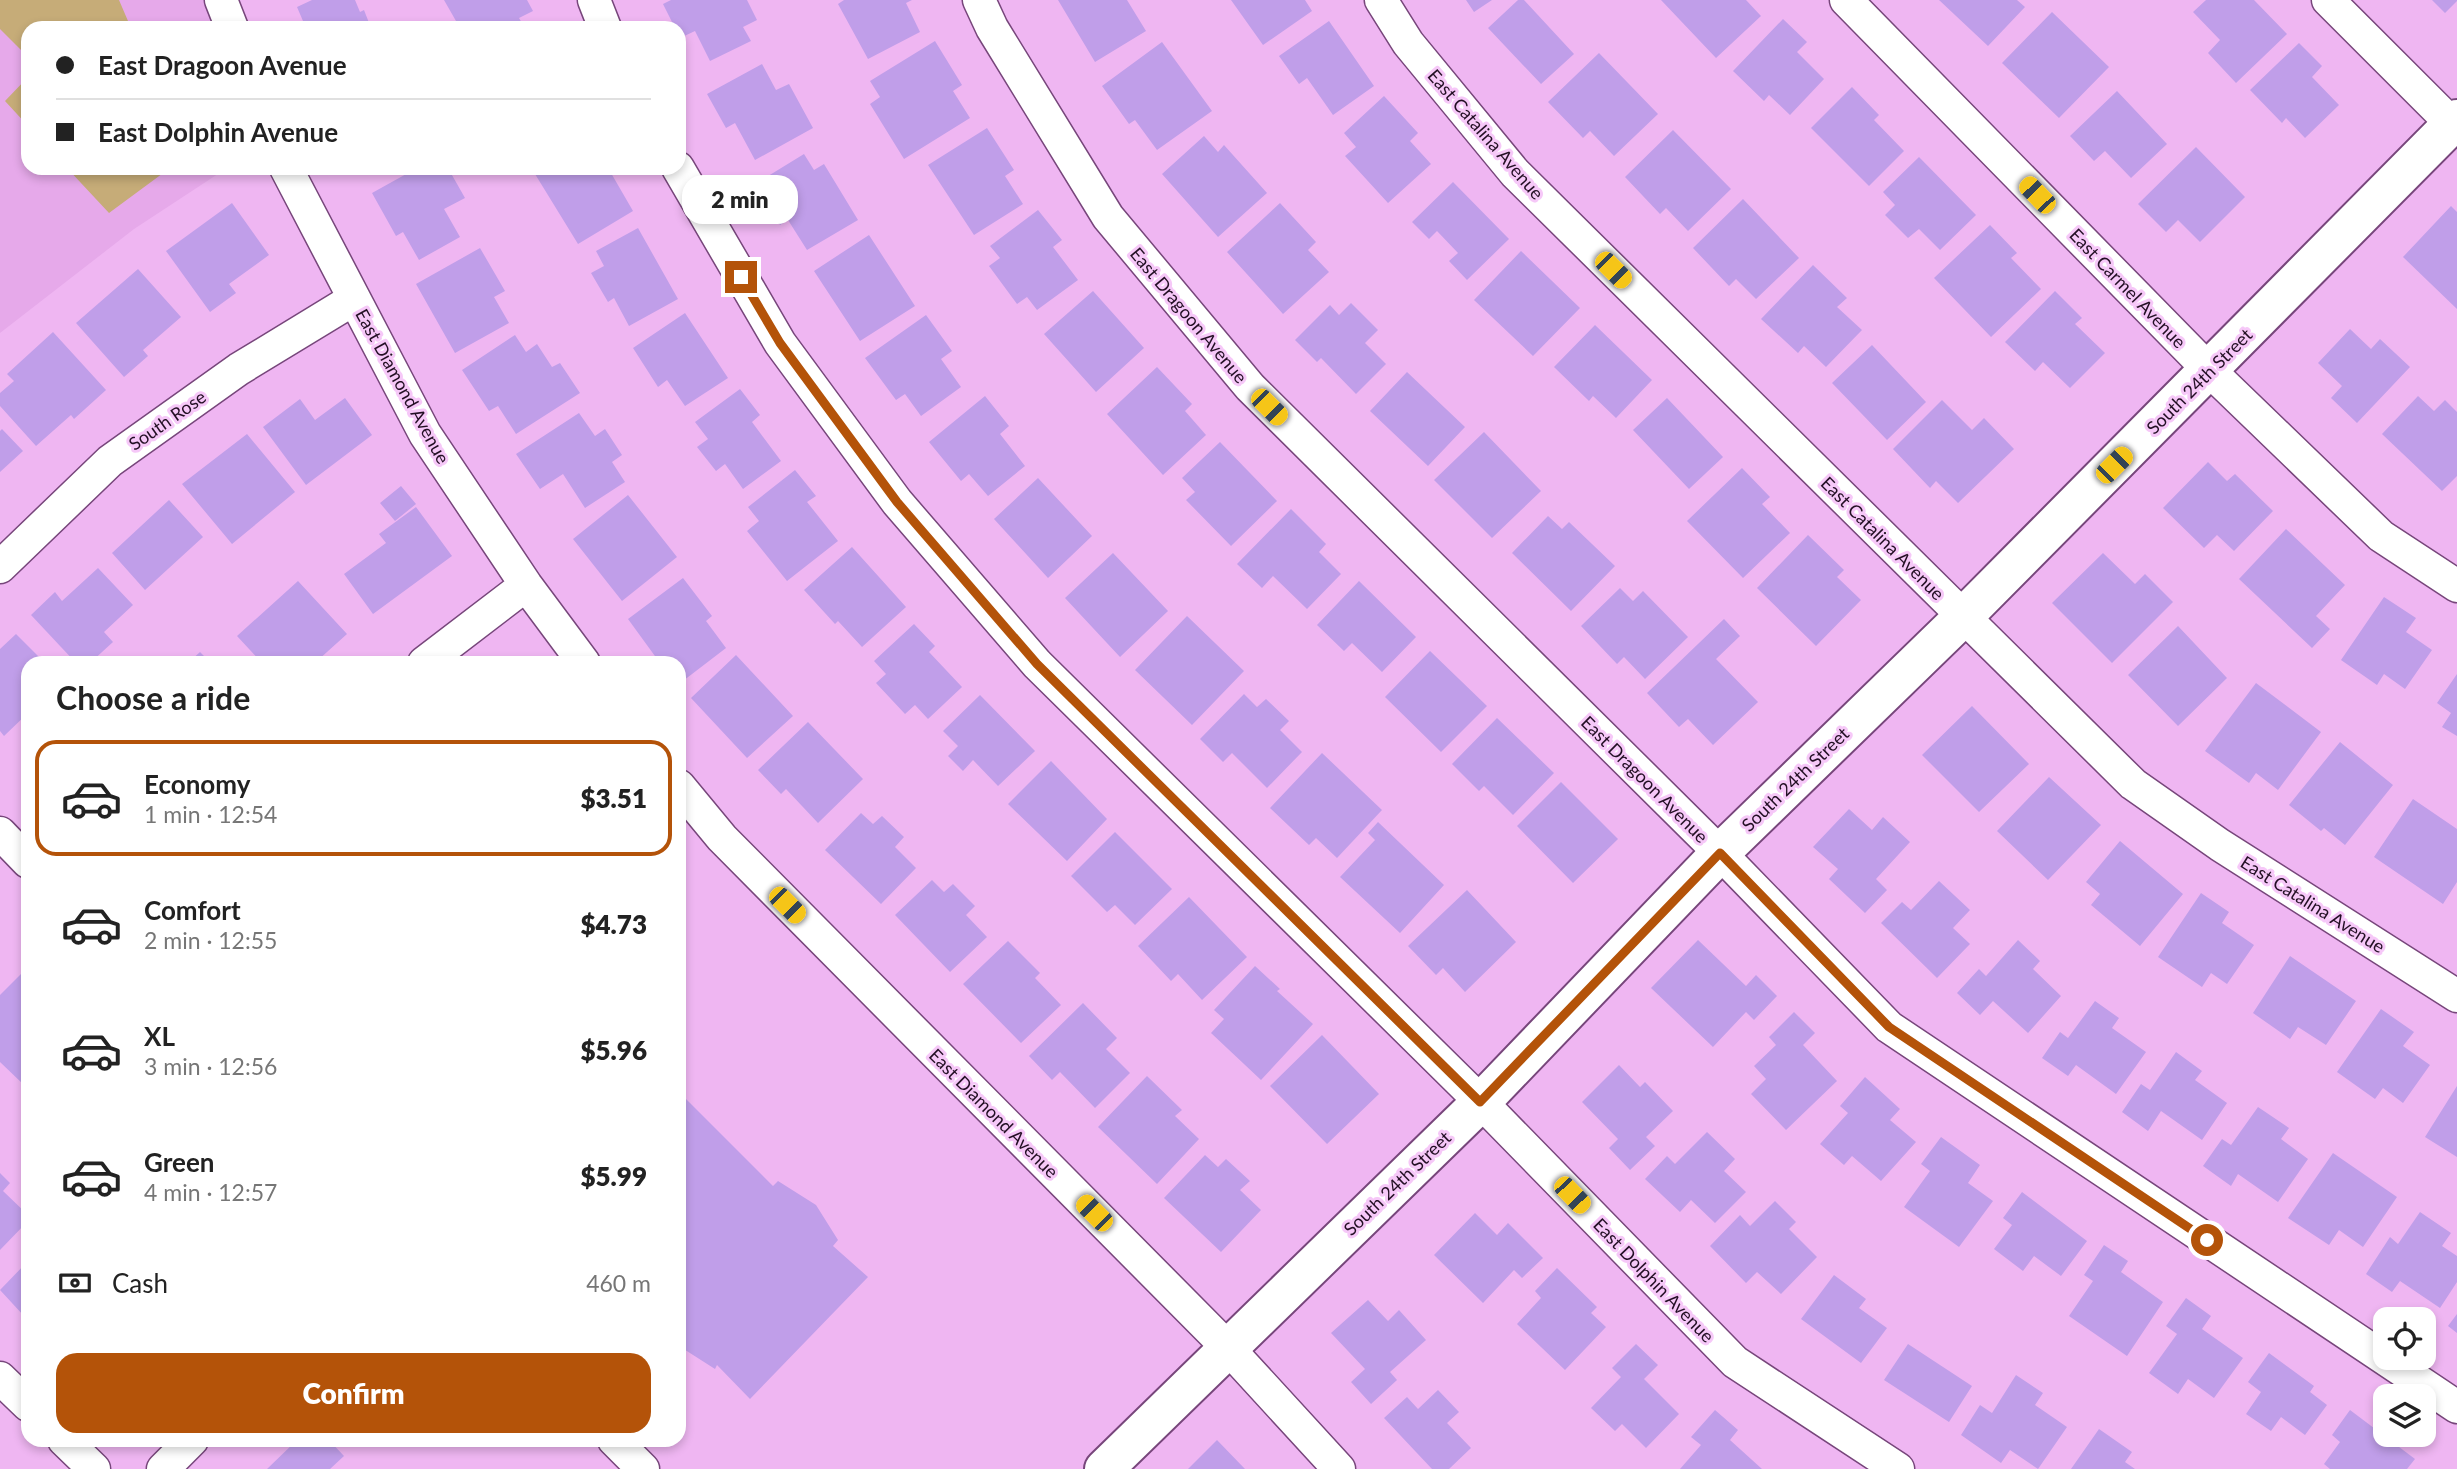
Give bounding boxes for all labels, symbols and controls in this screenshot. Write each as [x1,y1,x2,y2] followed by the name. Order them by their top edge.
[98,49,347,81] text: East Dragoon Avenue
[1423,64,1549,204] street label: East Catalina Avenue
[98,116,338,148] text: East Dolphin Avenue
[2015,173,2060,217] car
[683,176,799,224] callout: 2 min
[711,185,769,213] text: 2 min
[2065,224,2191,352] street label: East Carmel Avenue
[1126,243,1252,387] street label: East Dragoon Avenue
[1591,248,1636,292] car
[725,261,757,293] route end
[351,305,455,467] street label: East Diamond Avenue
[2142,323,2257,438] street label: South 24th Street
[124,385,210,455] street label: South Rose
[1247,385,1292,429] car
[2092,443,2137,487] car
[1817,472,1949,604] street label: East Catalina Avenue
[56,678,250,717] text: Choose a ride
[1577,711,1713,847] street label: East Dragoon Avenue
[1737,722,1854,836] street label: South 24th Street
[60,767,123,830] icon: car
[144,768,250,800] text: Economy
[580,782,647,814] text: $3.51
[144,800,277,828] text: 1 min · 12:54
[2237,851,2389,957] street label: East Catalina Avenue
[765,883,810,927] car
[60,893,123,956] icon: car
[144,894,241,926] text: Comfort
[580,908,647,940] text: $4.73
[144,926,277,954] text: 2 min · 12:55
[60,1019,123,1082] icon: car
[144,1020,175,1052] text: XL
[580,1034,647,1066] text: $5.96
[925,1044,1063,1182] street label: East Diamond Avenue
[144,1052,277,1080] text: 3 min · 12:56
[1339,1126,1456,1240] street label: South 24th Street
[60,1145,123,1208] icon: car
[144,1146,214,1178] text: Green
[580,1160,647,1192] text: $5.99
[1550,1173,1595,1217] car
[144,1178,277,1206] text: 4 min · 12:57
[1072,1191,1117,1235] car
[1589,1213,1719,1347] street label: East Dolphin Avenue
[2191,1224,2223,1256] route start
[56,1264,94,1302] icon: cash
[112,1267,168,1299] text: Cash
[586,1269,651,1297] text: 460 m
[2373,1307,2436,1447] map controls
[2373,1307,2436,1370] button: locate
[56,1353,651,1433] button: Confirm
[2373,1384,2436,1447] button: layers

